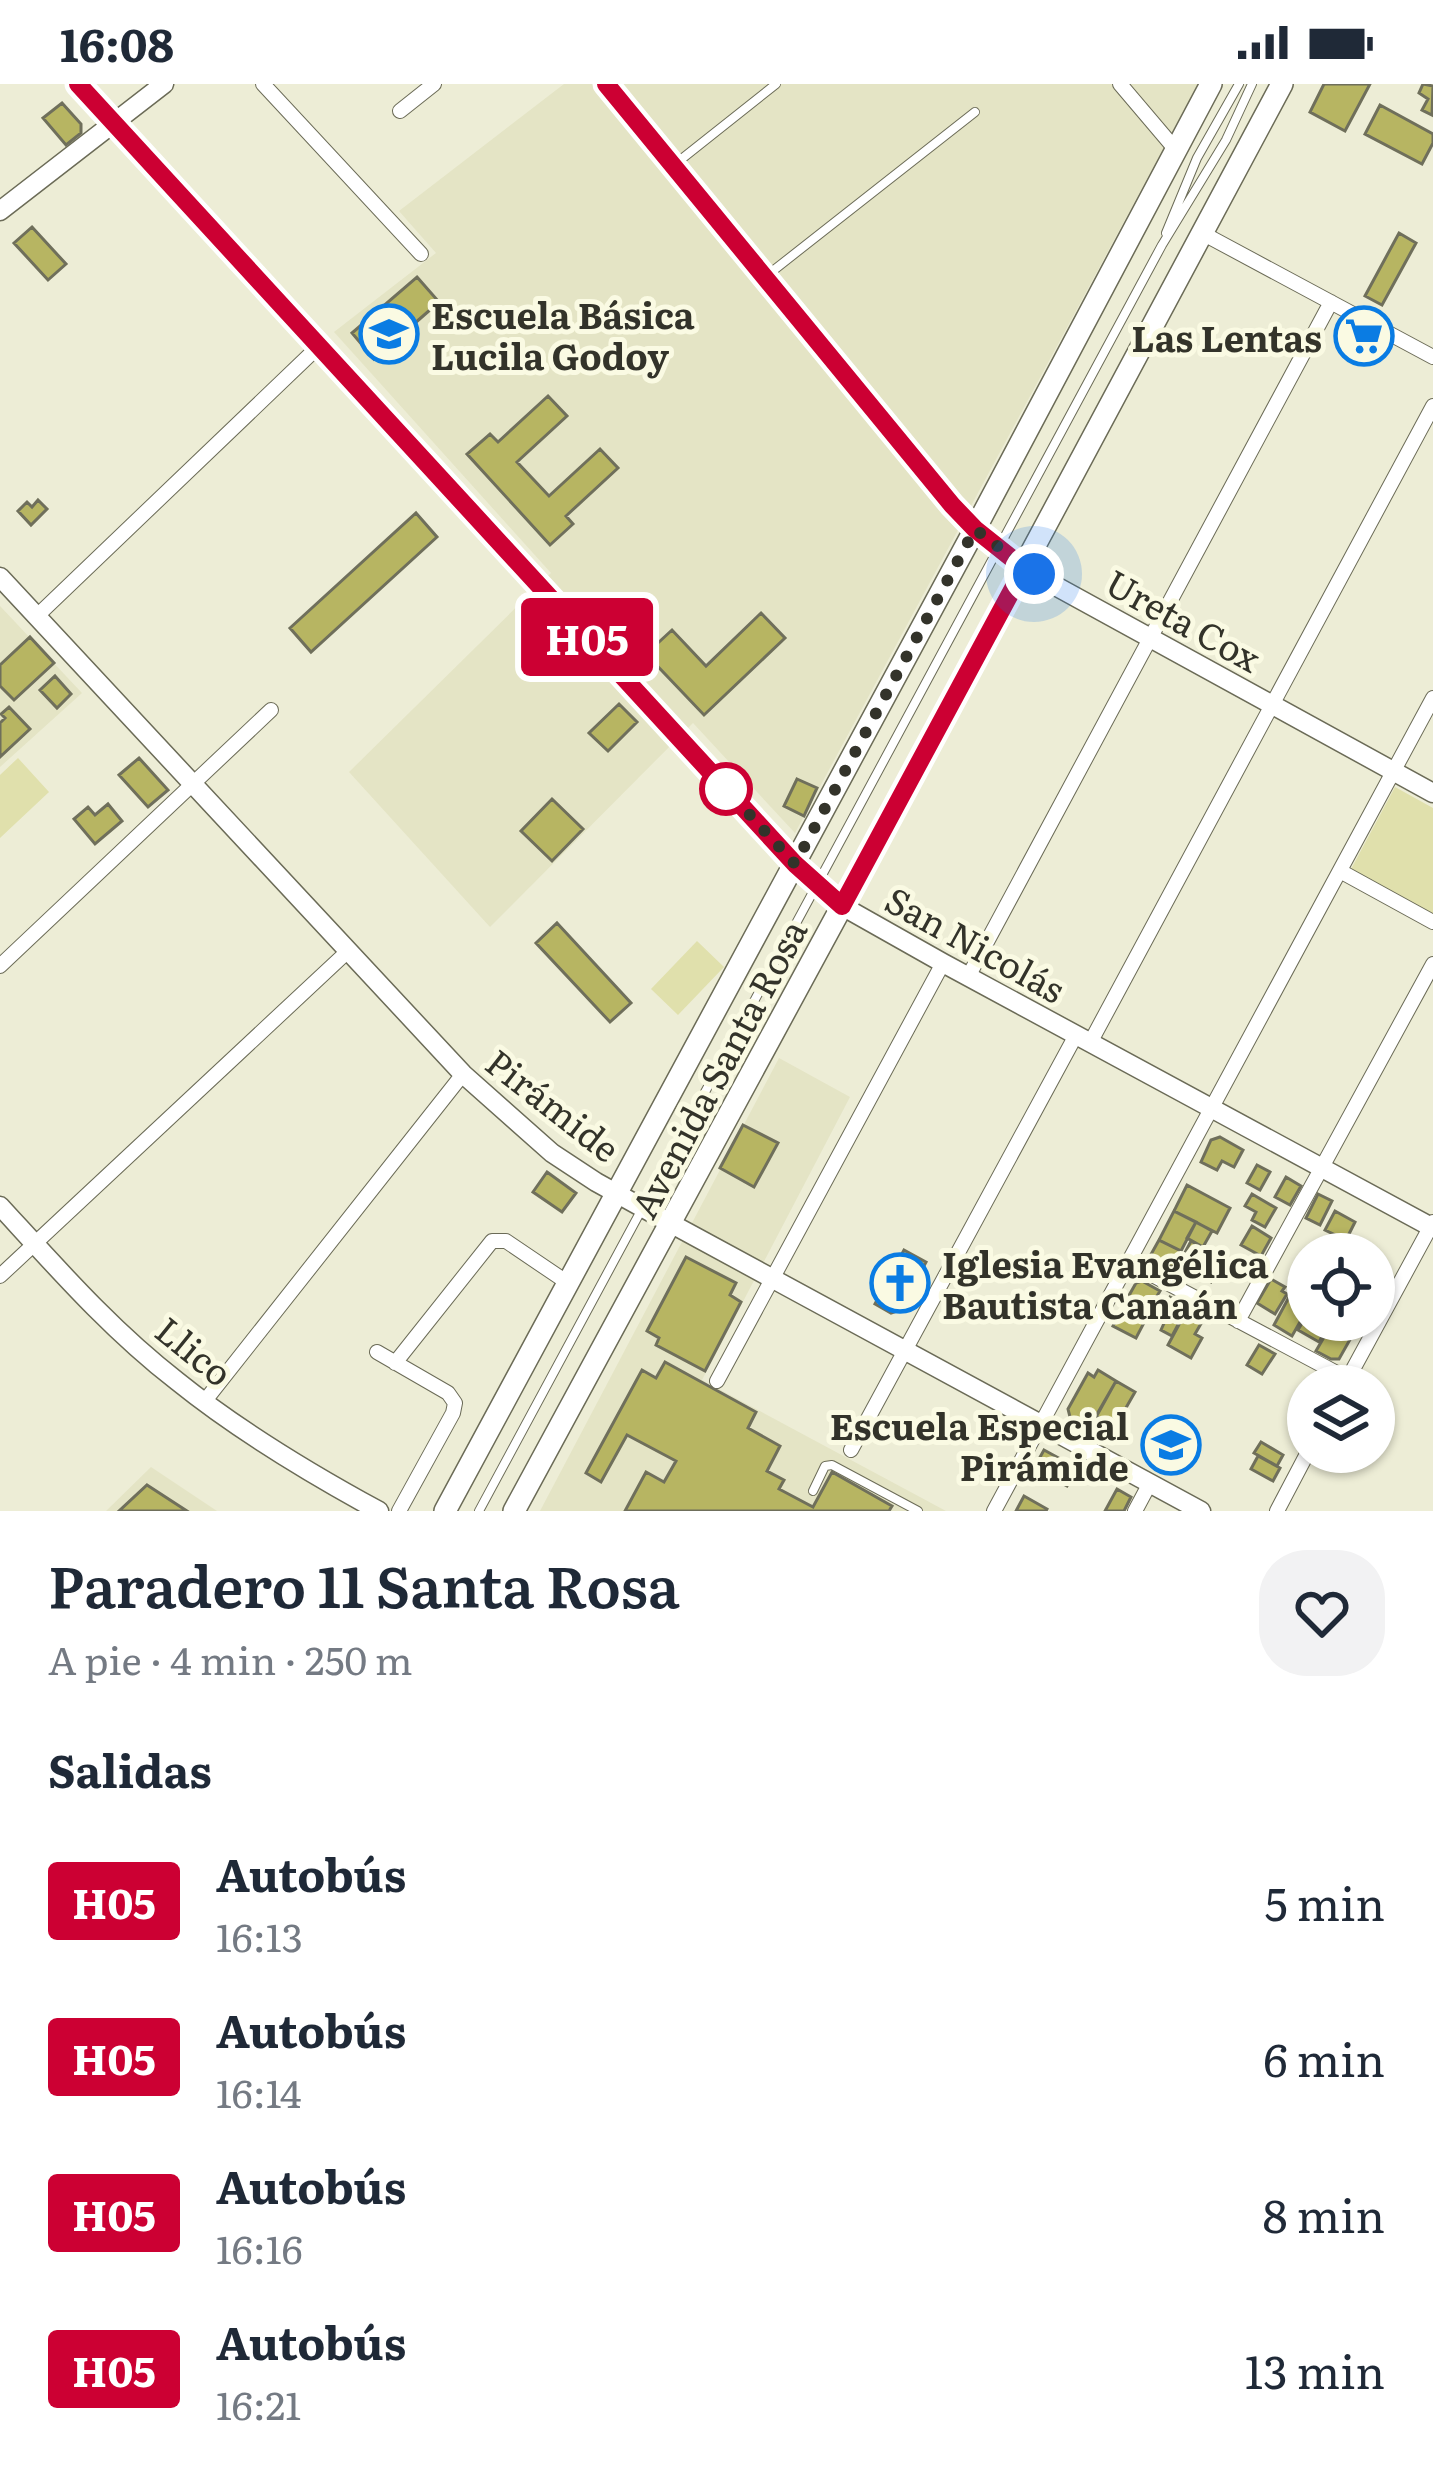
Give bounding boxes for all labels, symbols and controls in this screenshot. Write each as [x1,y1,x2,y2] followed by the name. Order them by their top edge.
[60,9,174,76] text: 16:08
[431,287,695,381] place label: Escuela Básica Lucila Godoy
[358,303,420,365] school or university icon: Escuela Básica Lucila Godoy
[1333,305,1395,367] supermarket icon: Las Lentas
[1131,310,1322,363] place label: Las Lentas
[1004,544,1064,604] your location
[1097,555,1272,684] street label: Ureta Cox
[518,598,656,676] line badge: H05
[545,606,629,668] text: H05
[701,764,751,814] unlabelled marker
[877,872,1075,1014] street label: San Nicolás
[616,909,818,1227] street label: Avenida Santa Rosa
[476,1035,632,1173] street label: Pirámide
[1287,1233,1395,1473] map controls
[1287,1233,1395,1341] button: locate
[942,1236,1269,1330] place label: Iglesia Evangélica Bautista Canaán
[869,1252,931,1314] church icon: Iglesia Evangélica Bautista Canaán
[145,1303,245,1397] street label: Llico
[1287,1365,1395,1473] button: layers
[830,1398,1129,1492] place label: Escuela Especial Pirámide
[1140,1414,1202,1476] school or university icon: Escuela Especial Pirámide
[48,1541,680,1626] text: Paradero 11 Santa Rosa
[1259,1550,1385,1676] button: heart
[48,1629,413,1687] text: A pie · 4 min · 250 m
[48,1735,212,1802] text: Salidas
[216,1839,406,1906] text: Autobús
[1265,1868,1385,1935] text: 5 min
[72,1870,156,1932] text: H05
[216,1906,303,1964] text: 16:13
[216,1995,406,2062] text: Autobús
[1263,2024,1385,2091] text: 6 min
[72,2026,156,2088] text: H05
[216,2062,302,2120] text: 16:14
[216,2151,406,2218] text: Autobús
[1263,2180,1385,2247] text: 8 min
[72,2182,156,2244] text: H05
[216,2218,303,2276] text: 16:16
[216,2307,406,2374] text: Autobús
[1245,2336,1385,2403] text: 13 min
[72,2338,156,2400] text: H05
[216,2374,301,2432] text: 16:21

